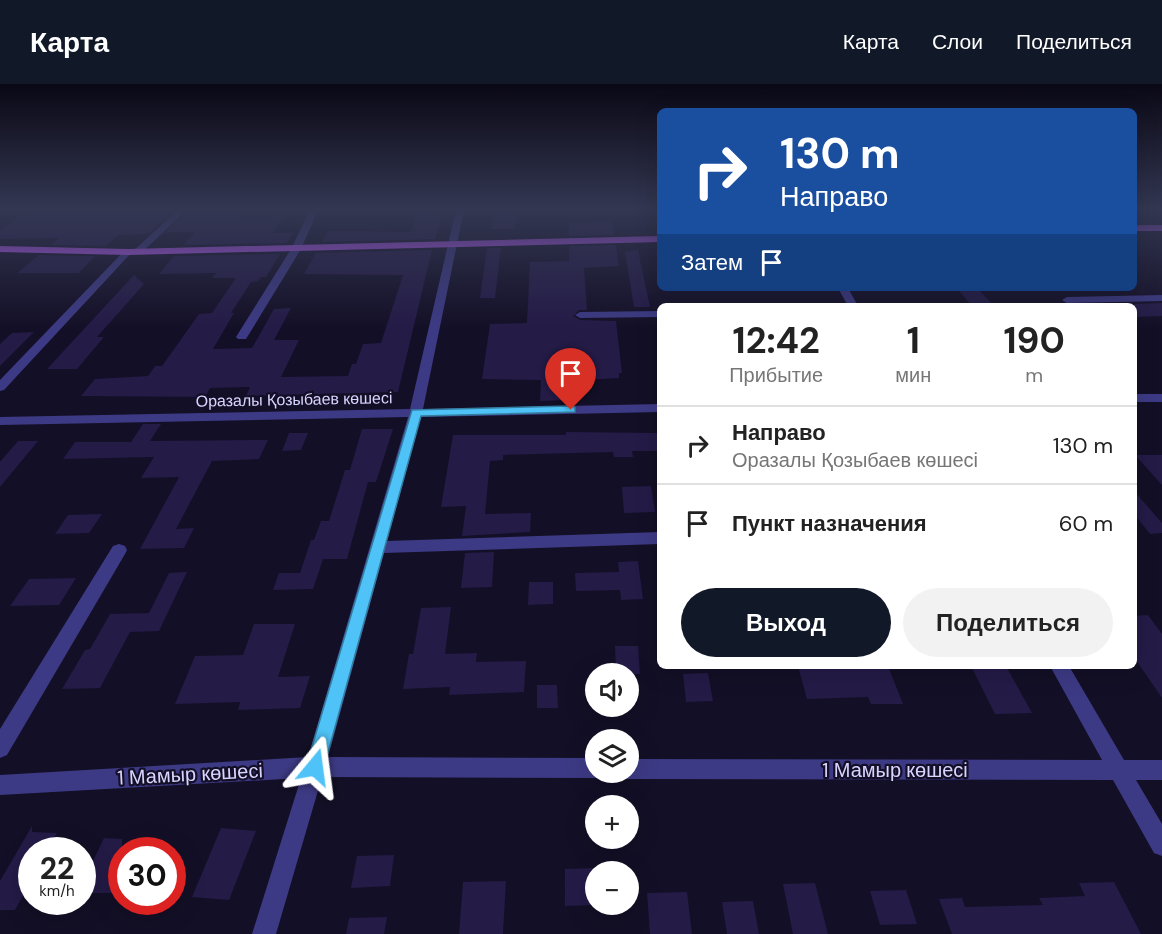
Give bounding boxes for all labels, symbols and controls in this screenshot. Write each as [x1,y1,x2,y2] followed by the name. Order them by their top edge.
[30,24,109,61] text: Карта
[843,28,899,56] text: Карта
[932,28,983,56] text: Слои
[1016,28,1132,56] text: Поделиться
[780,126,900,181] text: 130 m
[681,132,759,210] icon: right
[780,179,888,214] text: Направо
[755,246,788,279] icon: arrive
[681,248,743,277] text: Затем
[733,317,820,364] text: 12:42
[907,317,920,364] text: 1
[1004,317,1065,364] text: 190
[545,348,596,410] pin
[554,357,587,390] icon: arrive
[729,362,823,388] text: Прибытие
[895,362,931,388] text: мин
[1025,362,1043,388] text: m
[195,387,393,412] street label: Оразалы Қозыбаев көшесі
[732,418,826,447] text: Направо
[681,429,714,462] icon: right
[1053,431,1113,460] text: 130 m
[732,447,978,473] text: Оразалы Қозыбаев көшесі
[681,507,714,540] icon: arrive
[732,509,927,538] text: Пункт назначения
[1059,509,1113,538] text: 60 m
[681,588,891,657] button: Выход
[903,588,1113,657] button: Поделиться
[585,663,639,915] map controls
[585,663,639,717] button: sound
[585,729,639,783] button: layers
[283,735,347,799] position arrow
[117,757,263,791] street label: 1 Мамыр көшесі
[822,757,968,783] street label: 1 Мамыр көшесі
[585,795,639,849] button: +
[108,837,186,915] speed limit sign: 30
[40,849,74,888] text: 22
[585,861,639,915] button: −
[39,881,75,901] text: km/h

